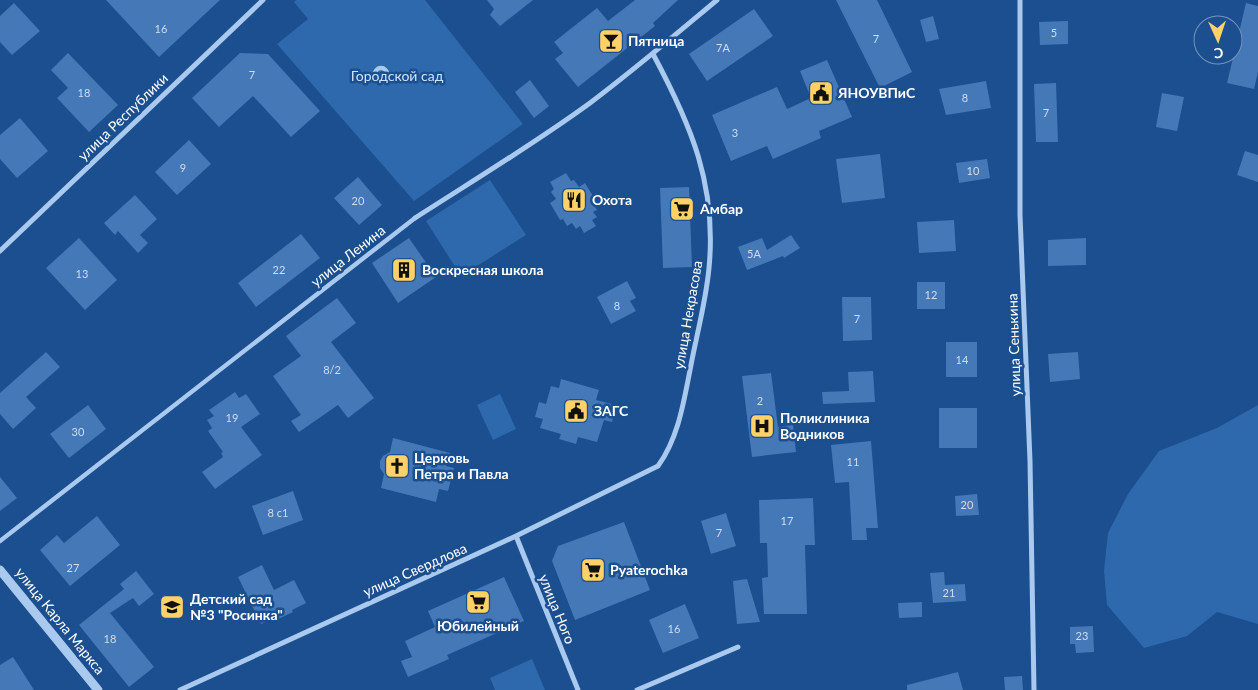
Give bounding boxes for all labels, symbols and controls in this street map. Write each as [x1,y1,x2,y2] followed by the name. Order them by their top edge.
[1193,15,1243,65] north arrow
[155,22,167,35] house number: 16
[1051,26,1057,39] house number: 5
[598,28,624,54] bar icon: Пятница
[628,32,684,49] place label: Пятница
[873,32,879,45] house number: 7
[716,41,730,54] house number: 7А
[1213,45,1224,62] text: С
[351,67,444,84] park label: Городской сад
[249,68,255,81] house number: 7
[74,69,171,164] street label: улица Республики
[808,80,834,106] public building icon: ЯНОУВПиС
[837,84,916,101] place label: ЯНОУВПиС
[78,86,90,99] house number: 18
[962,91,968,104] house number: 8
[1043,106,1049,119] house number: 7
[732,126,738,139] house number: 3
[180,161,186,174] house number: 9
[967,164,980,177] house number: 10
[561,187,587,213] restaurant icon: Охота
[592,191,632,208] place label: Охота
[352,194,365,207] house number: 20
[669,196,695,222] supermarket icon: Амбар
[699,200,743,217] place label: Амбар
[307,221,388,290] street label: улица Ленина
[747,247,761,260] house number: 5А
[391,257,417,283] building icon: Воскресная школа
[670,259,705,371] street label: улица Некрасова
[422,261,544,278] place label: Воскресная школа
[273,263,285,276] house number: 22
[76,267,88,280] house number: 13
[925,288,937,301] house number: 12
[1003,293,1024,397] street label: улица Сенькина
[614,299,620,312] house number: 8
[854,312,860,325] house number: 7
[956,353,969,366] house number: 14
[323,363,341,376] house number: 8/2
[757,394,763,407] house number: 2
[563,398,589,424] public building icon: ЗАГС
[594,402,629,419] place label: ЗАГС
[780,409,870,442] place label: Поликлиника Водников
[226,411,238,424] house number: 19
[749,413,775,439] hospital icon: Поликлиника Водников
[72,425,85,438] house number: 30
[414,449,509,482] place label: Церковь Петра и Павла
[384,453,410,479] church icon: Церковь Петра и Павла
[847,455,859,468] house number: 11
[961,498,974,511] house number: 20
[268,506,288,519] house number: 8 с1
[781,514,793,527] house number: 17
[716,526,722,539] house number: 7
[360,539,469,600] street label: улица Свердлова
[580,557,606,583] supermarket icon: Pyaterochka
[67,561,79,574] house number: 27
[610,561,688,578] place label: Pyaterochka
[12,564,109,678] street label: улица Карла Маркса
[536,571,579,646] street label: улица Ного
[943,586,955,599] house number: 21
[465,589,491,615] supermarket icon: Юбилейный
[190,590,283,623] place label: Детский сад №3 "Росинка"
[159,594,185,620] school or university icon: Детский сад №3 "Росинка"
[437,617,519,634] place label: Юбилейный
[668,622,680,635] house number: 16
[1076,629,1088,642] house number: 23
[104,632,116,645] house number: 18

